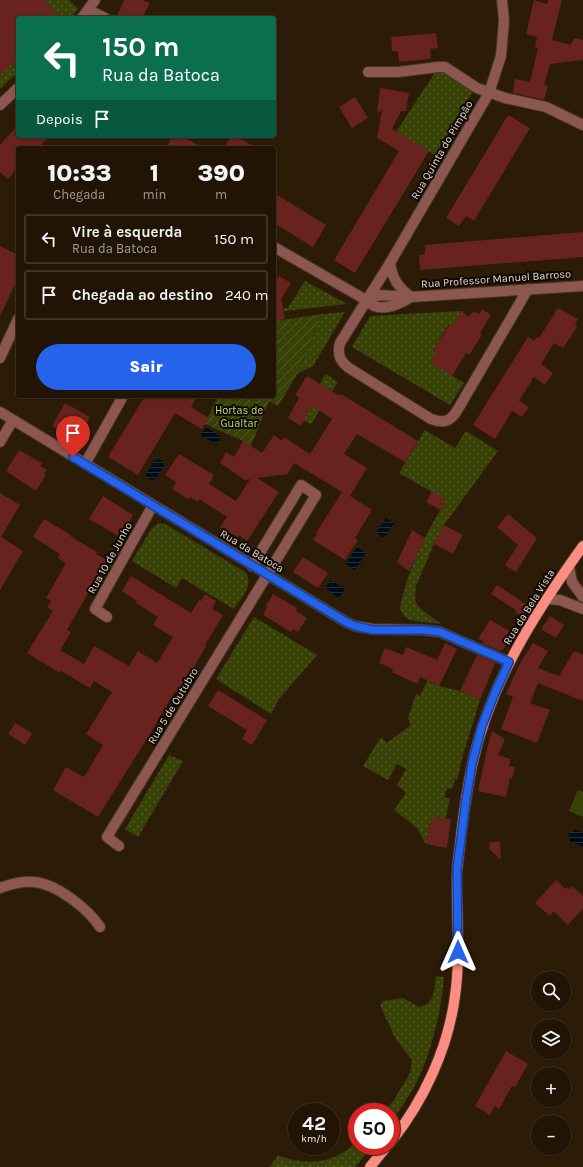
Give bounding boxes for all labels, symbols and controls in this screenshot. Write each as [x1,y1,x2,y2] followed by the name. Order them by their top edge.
[102,30,180,63] text: 150 m
[36,32,88,84] icon: left
[102,64,220,86] text: Rua da Batoca
[408,98,476,202] street label: Rua Quinta do Pimpão
[91,108,113,130] icon: arrive
[36,110,83,128] text: Depois
[47,159,111,187] text: 10:33
[150,159,159,187] text: 1
[198,159,245,187] text: 390
[53,187,105,202] text: Chegada
[143,187,166,202] text: min
[215,187,227,202] text: m
[72,223,182,241] text: Vire à esquerda
[38,228,60,250] icon: left
[214,230,254,248] text: 150 m
[72,241,157,256] text: Rua da Batoca
[421,267,571,291] street label: Rua Professor Manuel Barroso
[38,284,60,306] icon: arrive
[72,286,213,304] text: Chegada ao destino
[225,286,268,304] text: 240 m
[36,344,256,390] button: Sair
[215,404,263,430] park label: Hortas de Gualtar
[56,416,90,457] pin
[62,422,84,444] icon: arrive
[85,520,135,596] street label: Rua 10 de Junho
[218,527,286,575] street label: Rua da Batoca
[500,567,558,647] street label: Rua da Bela Vista
[145,665,201,747] street label: Rua 5 de Outubro
[437,931,479,973] position arrow
[531,971,571,1155] map controls
[531,971,571,1011] button: search
[531,1019,571,1059] button: layers
[531,1067,571,1107] button: +
[348,1103,400,1155] speed limit sign: 50
[302,1112,326,1135] text: 42
[531,1115,571,1155] button: −
[301,1133,327,1145] text: km/h

